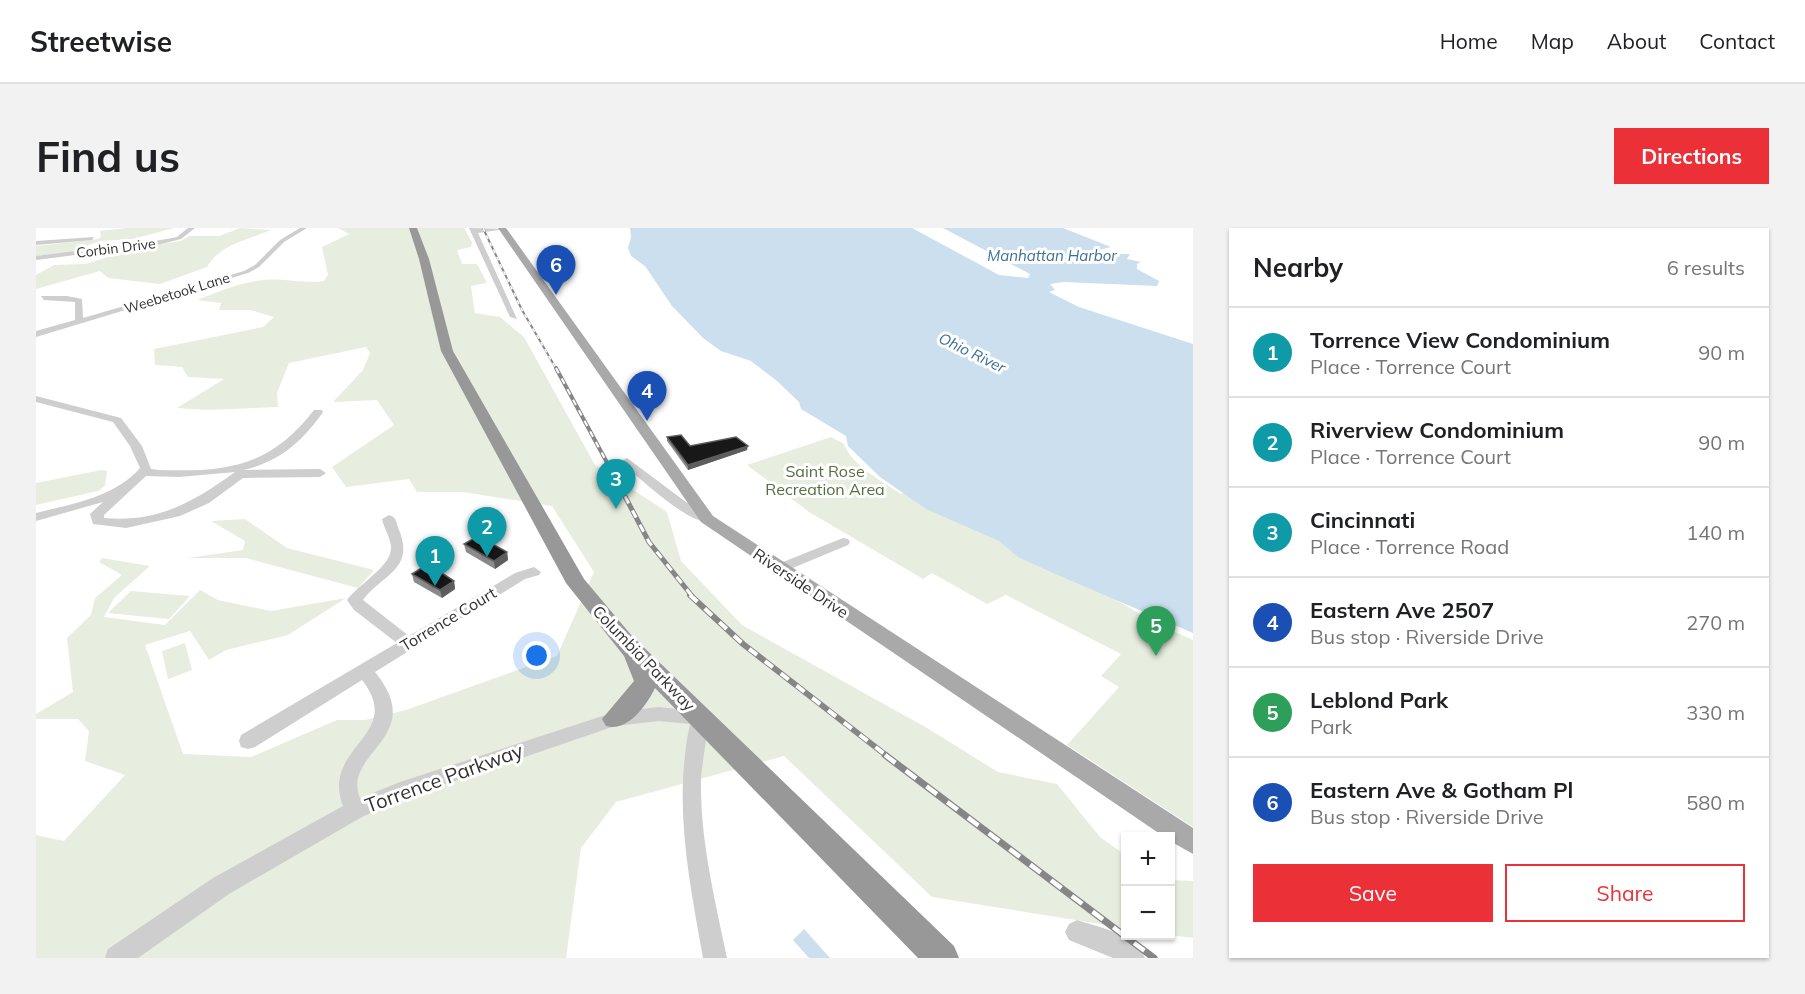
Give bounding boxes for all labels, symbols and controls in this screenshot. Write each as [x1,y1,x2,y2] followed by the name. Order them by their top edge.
[30,24,172,59] text: Streetwise
[1440,28,1498,54] text: Home
[1531,28,1574,54] text: Map
[1607,28,1666,54] text: About
[1699,28,1775,54] text: Contact
[1614,128,1769,184] button: Directions
[36,130,180,183] text: Find us
[75,234,157,262] street label: Corbin Drive
[536,245,576,295] pin: 6
[987,246,1117,265] water label: Manhattan Harbor
[1253,251,1343,284] text: Nearby
[1667,255,1745,280] text: 6 results
[122,268,232,318] street label: Weebetook Lane
[1310,326,1610,354] text: Torrence View Condominium
[936,328,1009,377] water label: Ohio River
[1267,340,1279,365] text: 1
[1698,340,1745,365] text: 90 m
[1310,354,1511,379] text: Place · Torrence Court
[628,372,666,421] pin: 4
[1310,416,1564,444] text: Riverview Condominium
[1267,430,1279,455] text: 2
[1698,430,1745,455] text: 90 m
[1310,444,1511,469] text: Place · Torrence Court
[596,460,636,509] pin: 3
[765,461,885,499] park label: Saint Rose Recreation Area
[1310,506,1415,534] text: Cincinnati
[468,508,506,557] pin: 2
[1267,520,1279,545] text: 3
[1686,520,1745,545] text: 140 m
[1310,534,1509,559] text: Place · Torrence Road
[416,536,454,586] pin: 1
[750,544,852,622] street label: Riverside Drive
[396,582,500,655] street label: Torrence Court
[1310,596,1494,624] text: Eastern Ave 2507
[589,601,700,715] street label: Columbia Parkway
[1136,606,1176,656] pin: 5
[1267,610,1279,635] text: 4
[1686,610,1745,635] text: 270 m
[1310,624,1544,649] text: Bus stop · Riverside Drive
[522,641,551,670] your location
[1310,686,1448,714] text: Leblond Park
[1267,700,1279,725] text: 5
[1686,700,1745,725] text: 330 m
[1310,714,1352,739] text: Park
[361,737,527,818] street label: Torrence Parkway
[1310,776,1573,804] text: Eastern Ave & Gotham Pl
[1267,790,1279,815] text: 6
[1686,790,1745,815] text: 580 m
[1310,804,1544,829] text: Bus stop · Riverside Drive
[1121,832,1175,940] map controls
[1121,832,1175,886] button: +
[1253,864,1493,922] button: Save
[1505,864,1745,922] button: Share
[1121,886,1175,940] button: −

